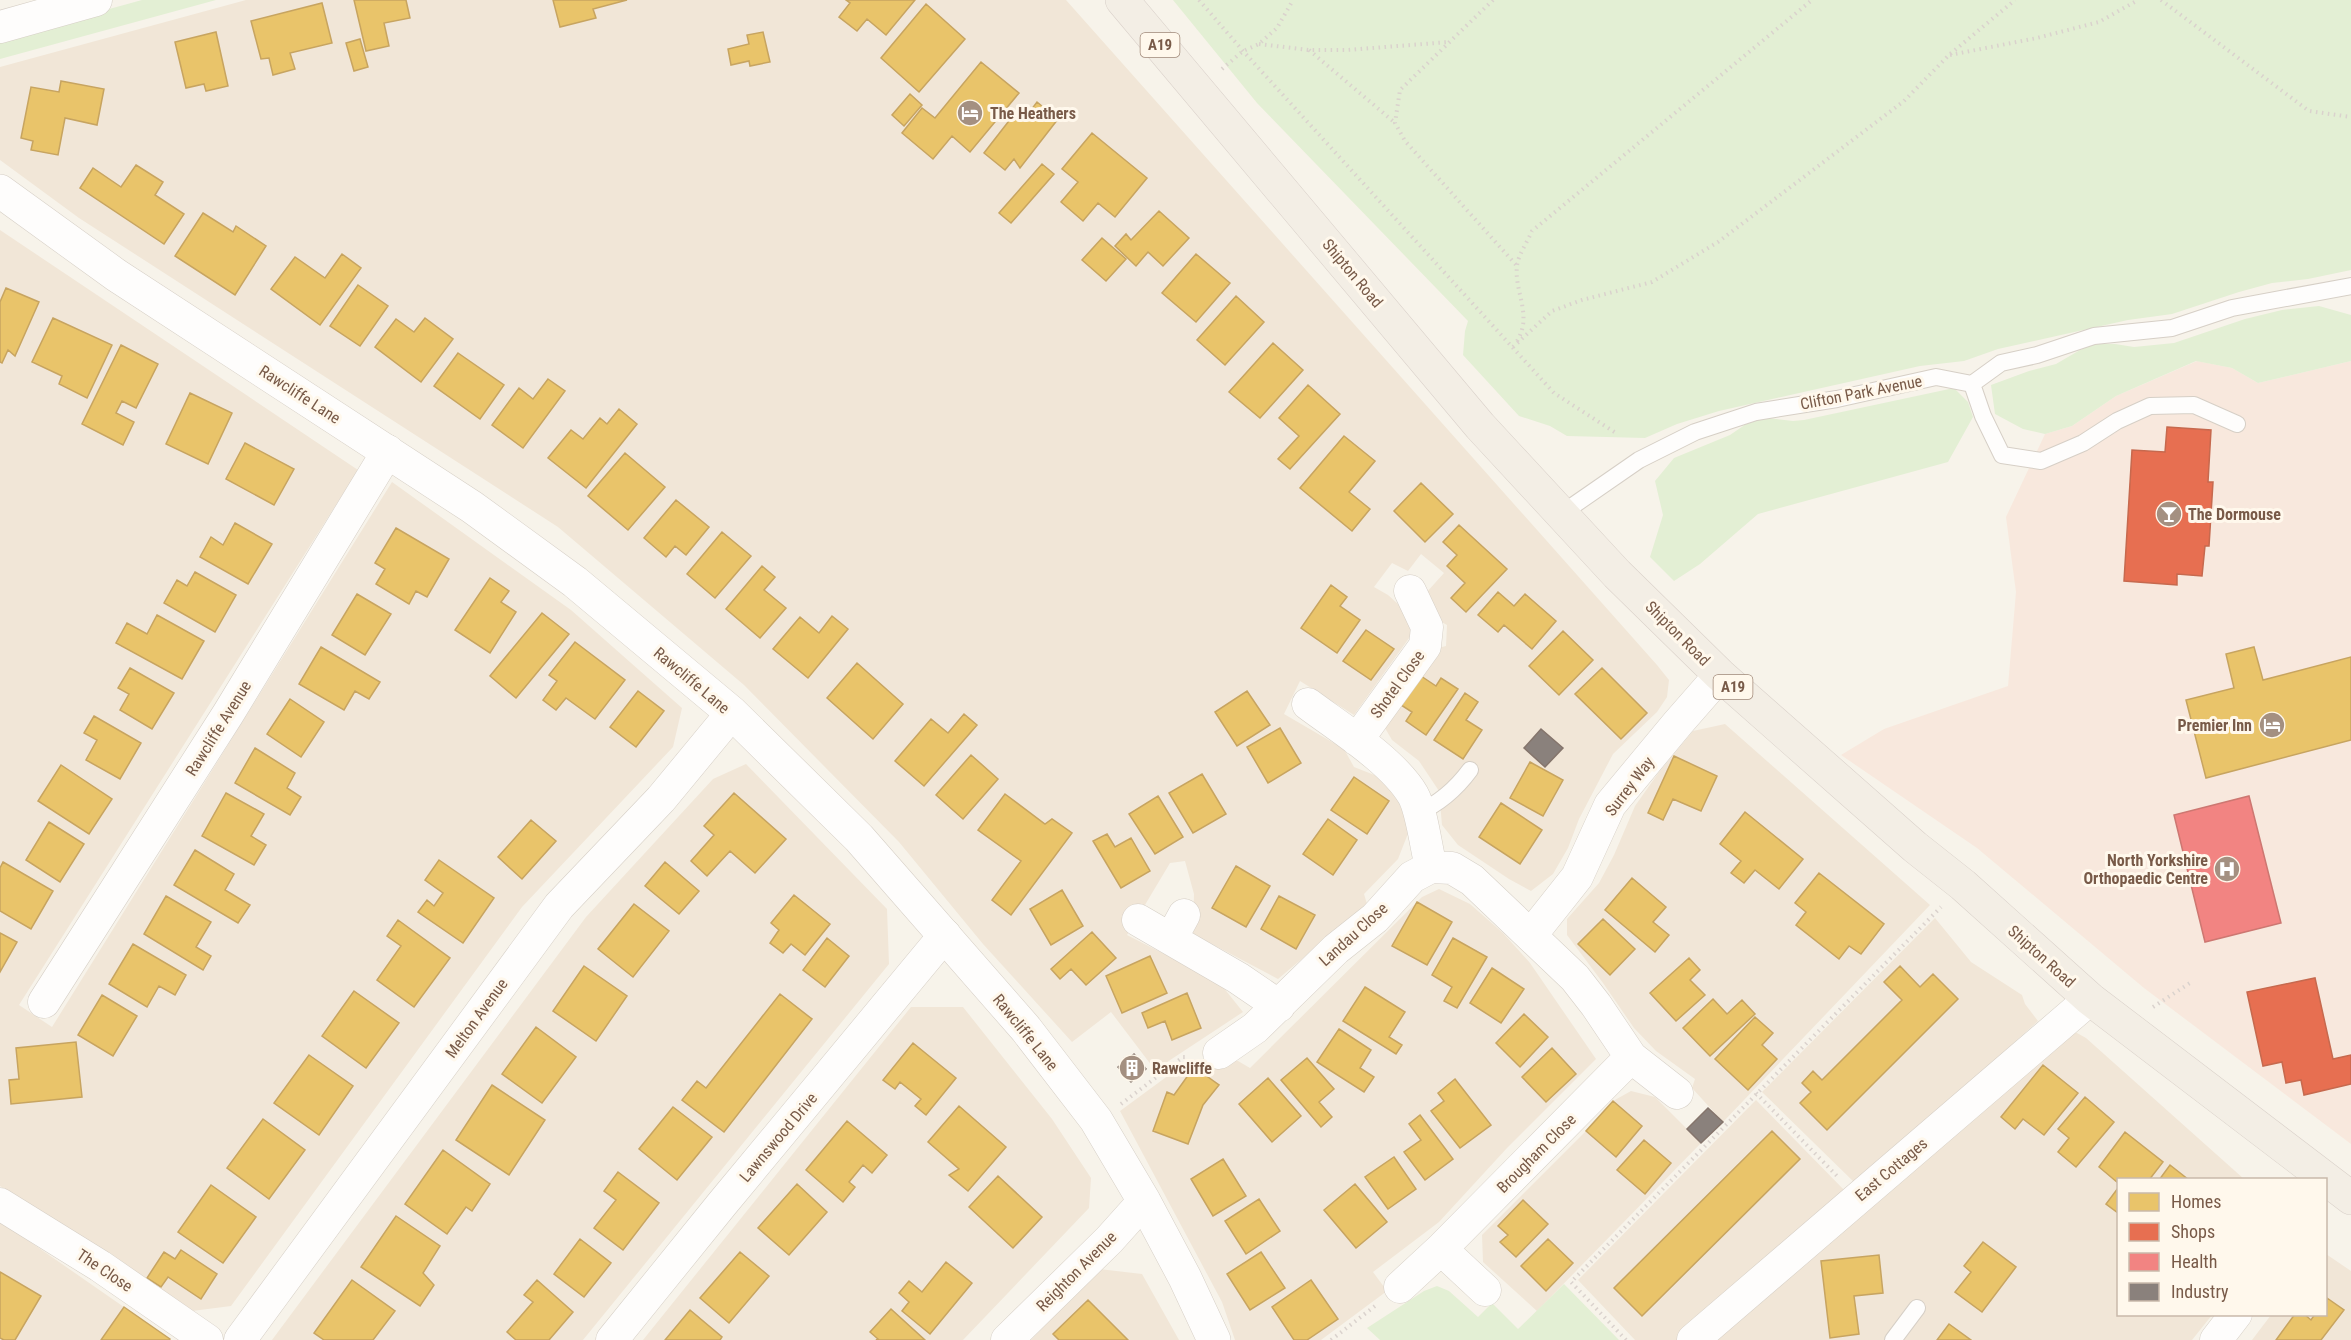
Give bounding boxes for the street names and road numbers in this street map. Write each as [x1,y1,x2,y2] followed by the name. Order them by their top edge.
[1140,33,1180,57] road number: A19
[1318,235,1387,312] street label: Shipton Road
[256,361,344,428] street label: Rawcliffe Lane
[1799,371,1924,414] street label: Clifton Park Avenue
[1641,597,1714,670] street label: Shipton Road
[650,643,733,718] street label: Rawcliffe Lane
[1366,647,1428,722] street label: Shotel Close
[1714,675,1752,699] road number: A19
[182,677,255,779] street label: Rawcliffe Avenue
[1601,753,1658,820] street label: Surrey Way
[1315,899,1392,970] street label: Landau Close
[2004,921,2079,991] street label: Shipton Road
[441,975,512,1062] street label: Melton Avenue
[989,990,1062,1074] street label: Rawcliffe Lane
[736,1089,821,1186] street label: Lawnswood Drive
[1493,1110,1580,1197] street label: Brougham Close
[1851,1134,1931,1205] street label: East Cottages
[1032,1227,1120,1315] street label: Reighton Avenue
[73,1245,136,1296] street label: The Close

